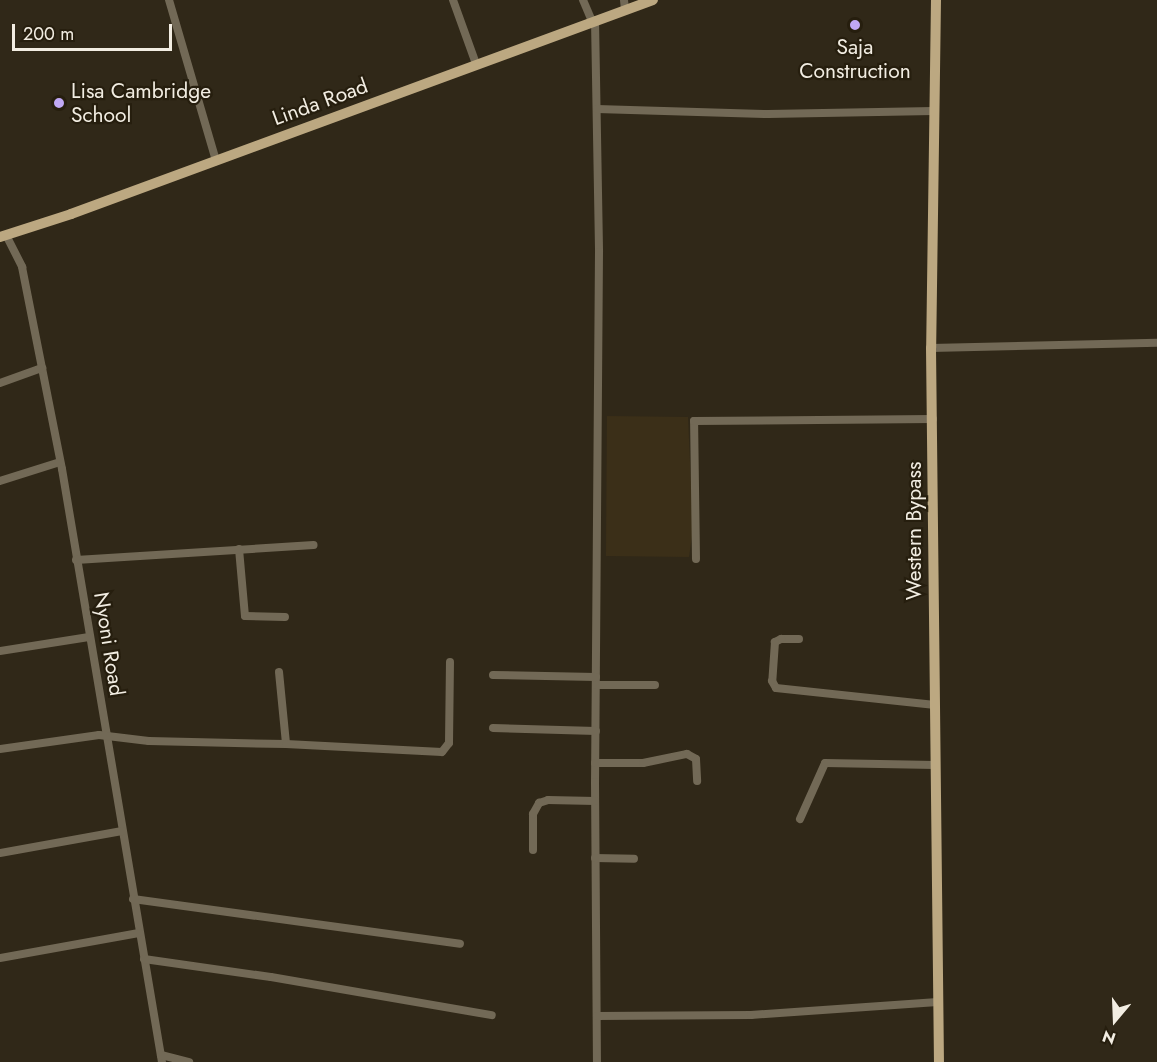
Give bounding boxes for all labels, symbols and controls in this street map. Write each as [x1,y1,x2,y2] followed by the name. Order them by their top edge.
[15,12,176,50] scale bar
[848,18,862,32] marker: Saja Construction
[23,21,74,47] text: 200 m
[799,34,911,84] place label: Saja Construction
[269,73,371,131] street label: Linda Road
[71,78,211,128] place label: Lisa Cambridge School
[52,96,66,110] marker: Lisa Cambridge School
[901,462,927,600] street label: Western Bypass
[88,590,130,698] street label: Nyoni Road
[1085,990,1145,1050] north arrow
[1099,1025,1119,1050] text: N

